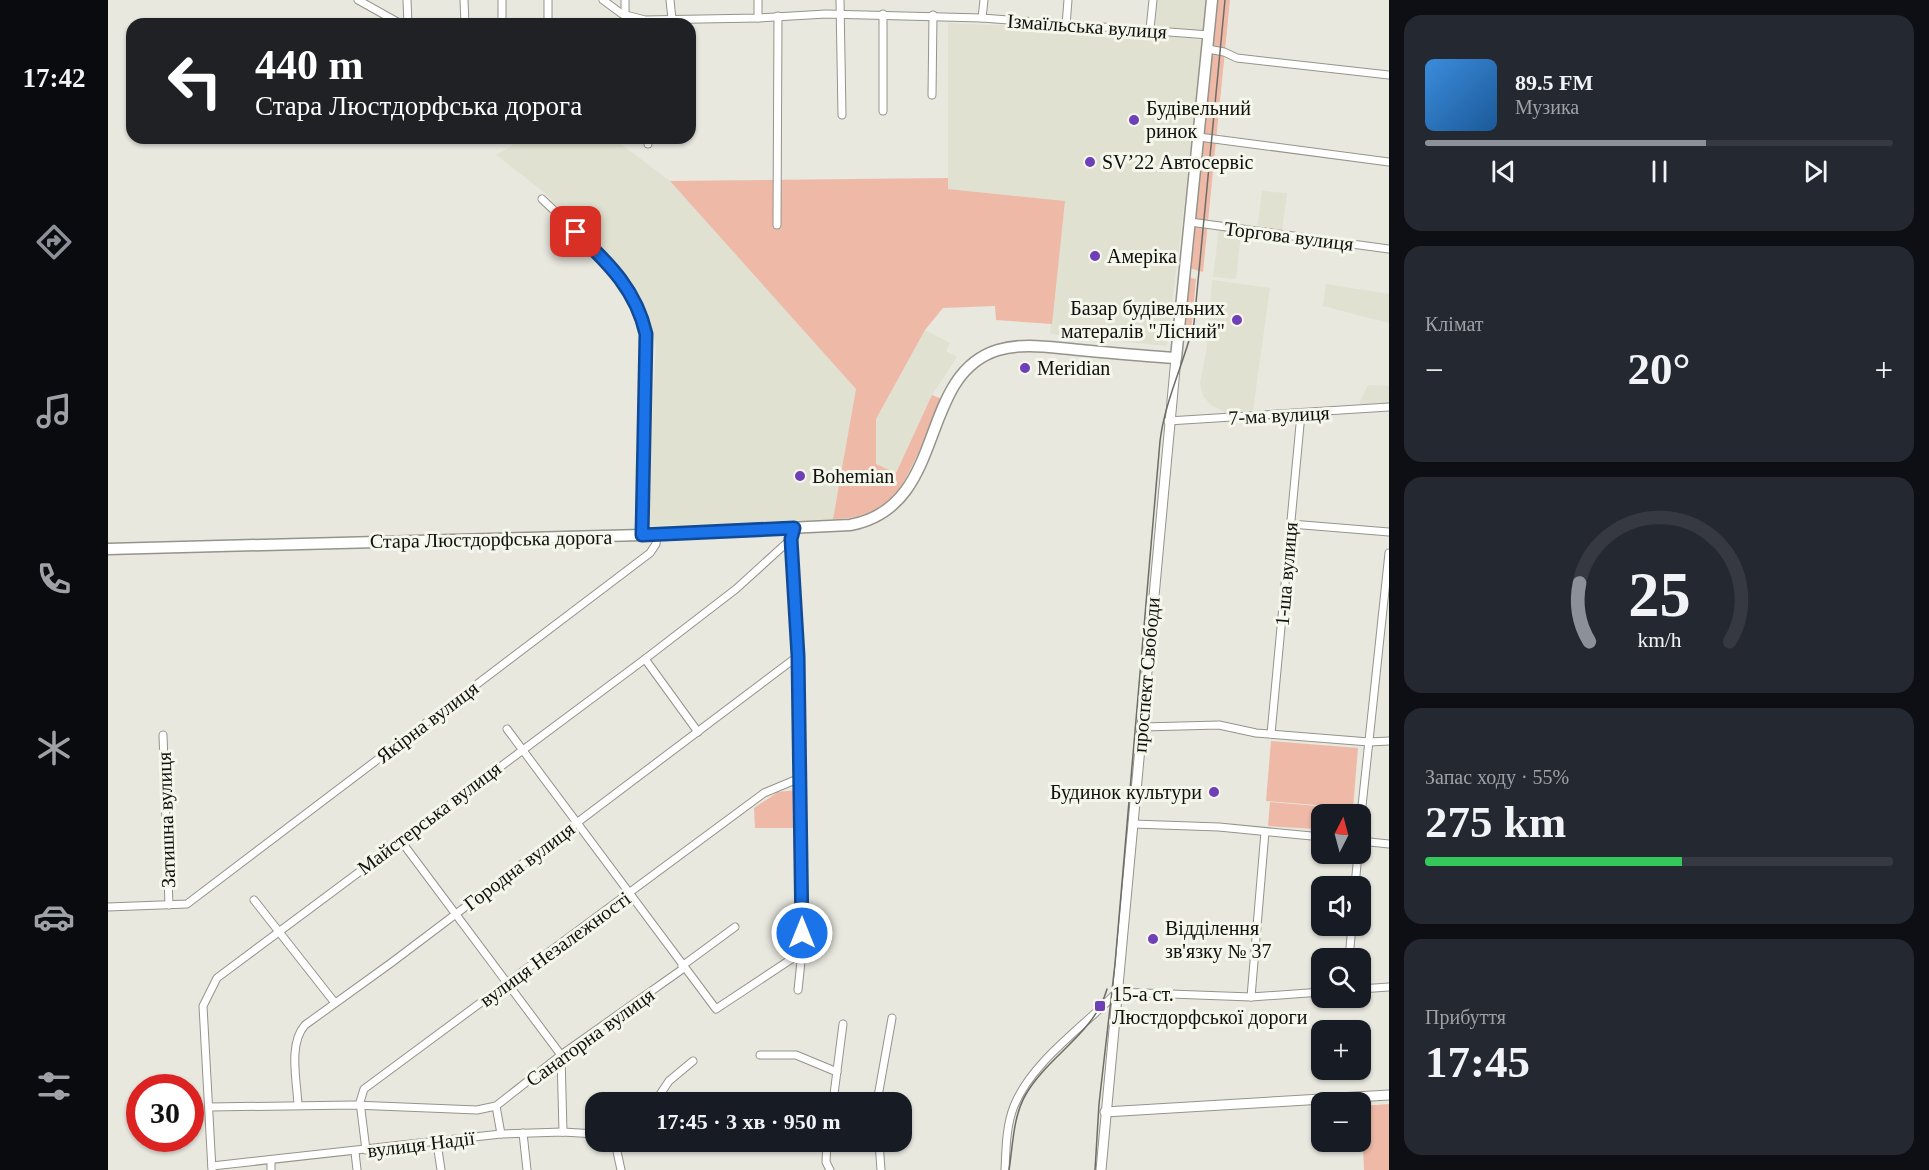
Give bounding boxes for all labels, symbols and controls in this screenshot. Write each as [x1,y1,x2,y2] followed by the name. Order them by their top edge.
[1006,9,1168,44] street label: Ізмаїльська вулиця
[156,42,234,120] icon: left
[255,42,364,88] text: 440 m
[23,63,86,93] text: 17:42
[1515,70,1593,95] text: 89.5 FM
[255,91,582,121] text: Стара Люстдорфська дорога
[1515,96,1579,118] text: Музика
[1146,97,1251,143] place label: Будівельний ринок
[1127,113,1141,127] marker: Будівельний ринок
[1102,151,1254,174] place label: SV’22 Автосервіс
[1083,155,1097,169] marker: SV’22 Автосервіс
[1487,155,1520,188] icon: previous
[1643,155,1676,188] icon: pause
[1799,155,1832,188] icon: next
[550,206,601,257] pin
[559,215,592,248] icon: arrive
[1223,217,1355,256] street label: Торгова вулиця
[33,221,75,263] icon: directions
[1107,245,1177,268] place label: Амеріка
[1088,249,1102,263] marker: Амеріка
[1061,297,1225,343] place label: Базар будівельних матералів "Лісний"
[1230,313,1244,327] marker: Базар будівельних матералів "Лісний"
[1425,313,1484,335] text: Клімат
[1628,344,1691,394] text: 20°
[1425,352,1444,388] text: −
[1874,352,1893,388] text: +
[1037,357,1110,379] place label: Meridian
[1018,361,1032,375] marker: Meridian
[33,390,75,432] icon: music
[1228,401,1330,430] street label: 7-ма вулиця
[812,465,894,487] place label: Bohemian
[793,469,807,483] marker: Bohemian
[1270,521,1303,627] street label: 1-ша вулиця
[370,526,612,553] street label: Стара Люстдорфська дорога
[33,558,75,600] icon: phone
[1628,560,1690,629] text: 25
[1128,596,1165,754] street label: проспект Свободи
[1637,628,1681,652] text: km/h
[372,677,483,768] street label: Якірна вулиця
[33,727,75,769] icon: climate
[153,751,180,888] street label: Затишна вулиця
[353,757,506,880] street label: Майстерська вулиця
[1425,766,1569,788] text: Запас ходу · 55%
[1050,781,1202,804] place label: Будинок культури
[1207,785,1221,799] marker: Будинок культури
[1425,797,1566,847] text: 275 km
[1311,804,1371,864] north arrow
[1311,804,1371,1152] map controls
[459,817,579,915] street label: Городна вулиця
[1311,876,1371,936] button: sound
[475,887,636,1012] street label: вулиця Незалежності
[33,896,75,938] icon: car
[770,901,834,965] position arrow
[1165,917,1272,963] place label: Відділення зв'язку № 37
[1146,932,1160,946] marker: Відділення зв'язку № 37
[1311,948,1371,1008] button: search
[522,983,659,1092] street label: Санаторна вулиця
[1112,983,1308,1029] place label: 15-а ст. Люстдорфської дороги
[1093,999,1107,1013] marker: 15-а ст. Люстдорфської дороги
[1425,1006,1506,1028] text: Прибуття
[1311,1020,1371,1080] button: +
[1425,1037,1530,1087] text: 17:45
[33,1065,75,1107] icon: filters
[126,1074,204,1152] speed limit sign: 30
[1311,1092,1371,1152] button: −
[656,1109,841,1134] text: 17:45 · 3 хв · 950 m
[366,1126,477,1162] street label: вулиця Надії

